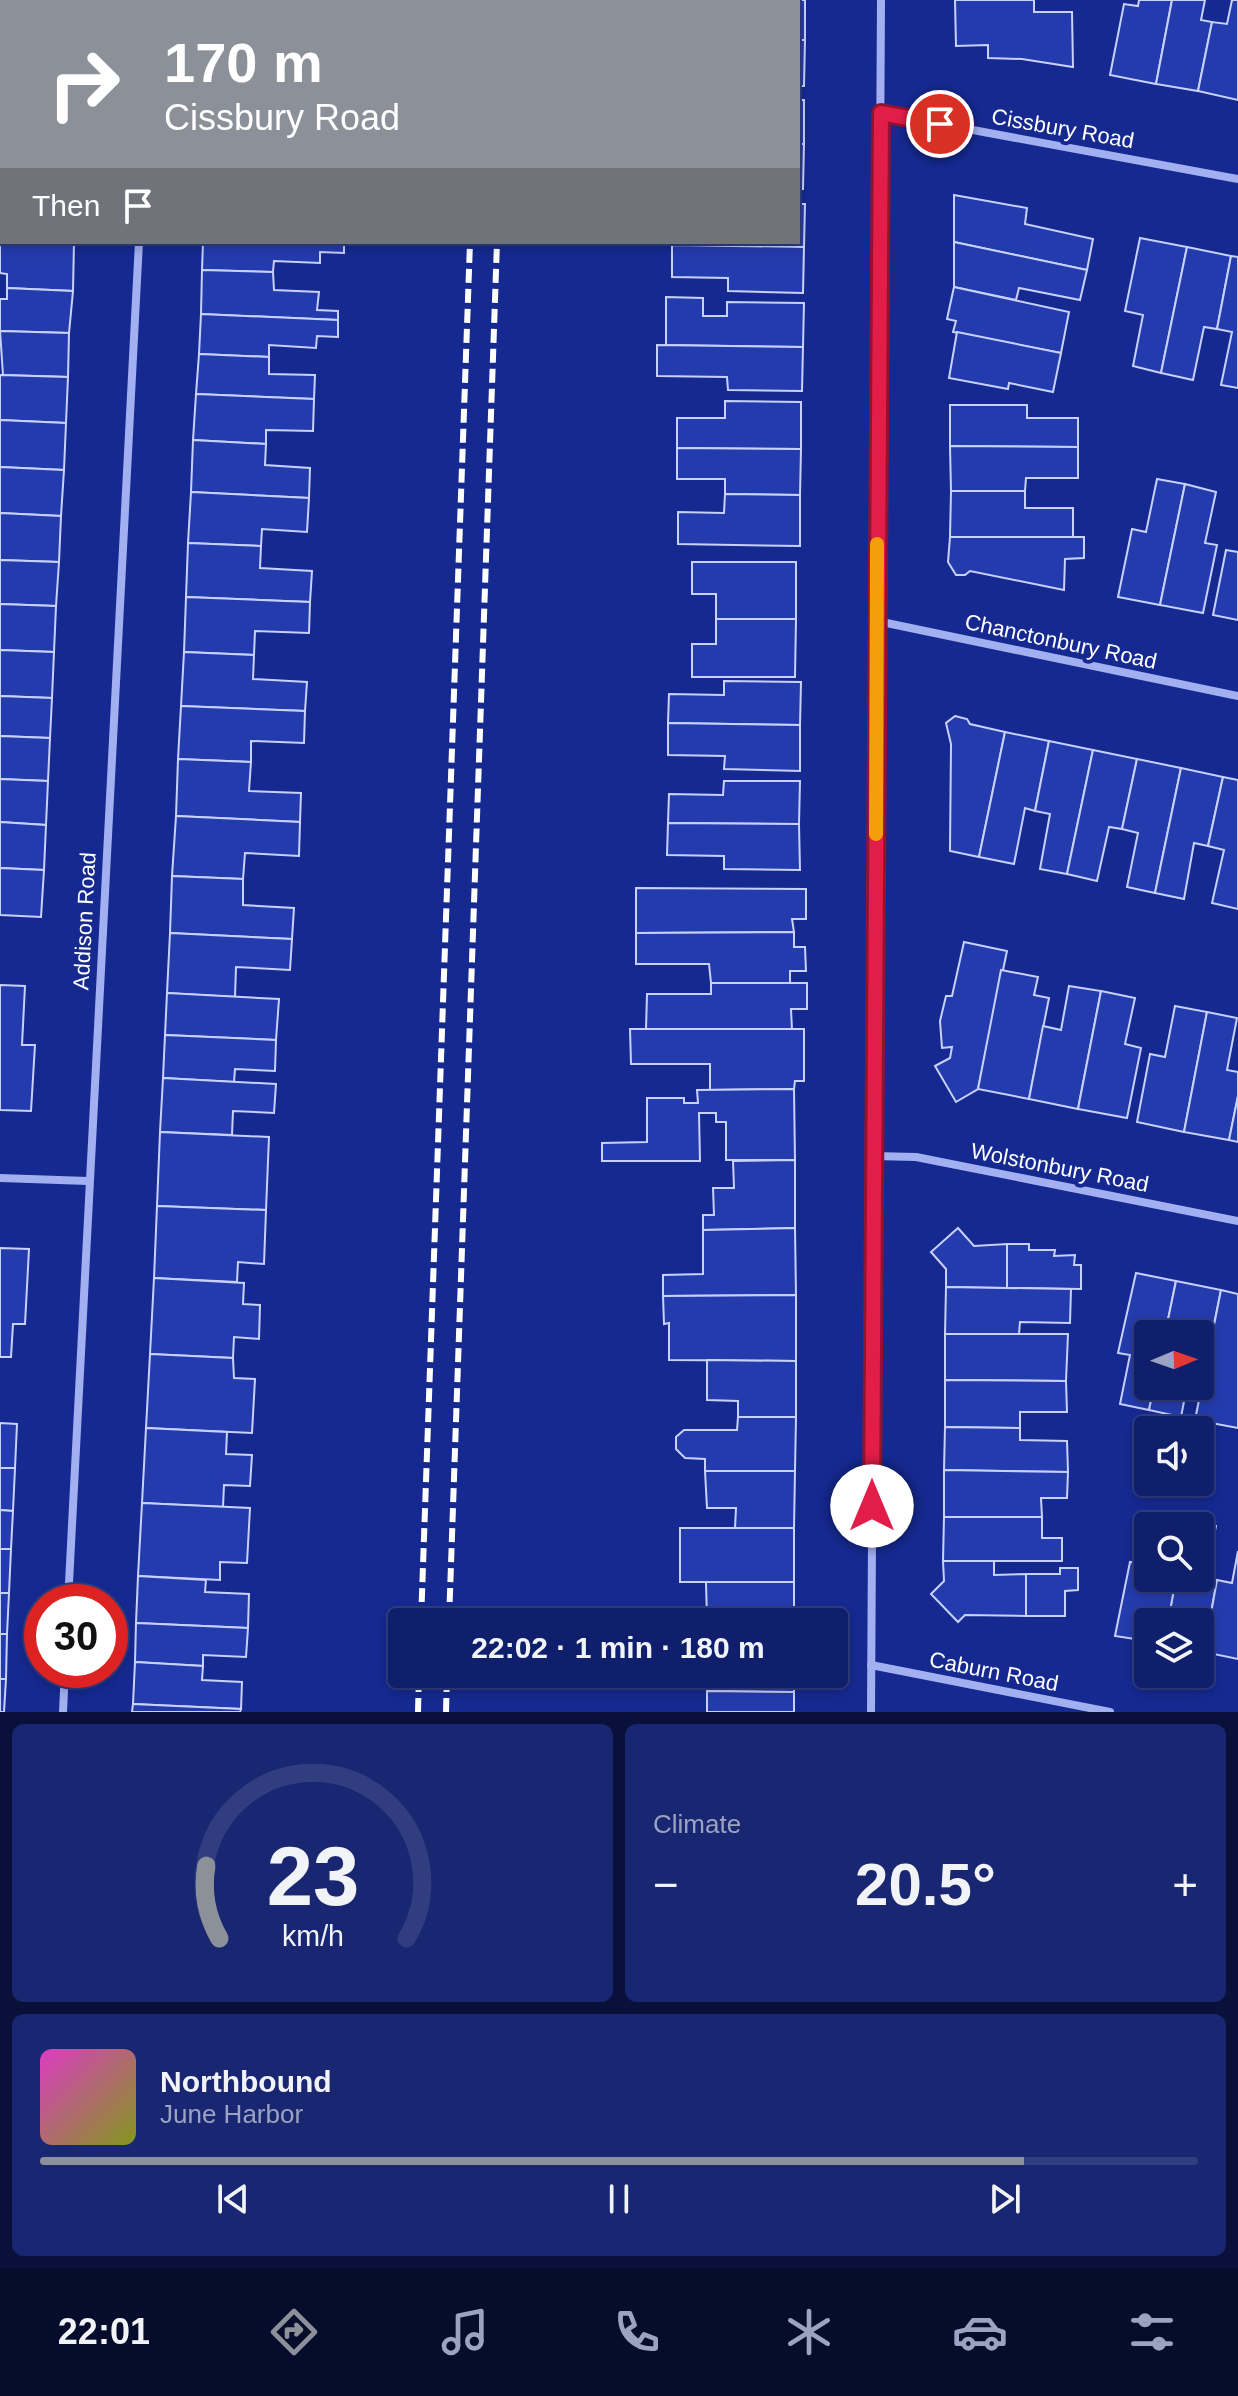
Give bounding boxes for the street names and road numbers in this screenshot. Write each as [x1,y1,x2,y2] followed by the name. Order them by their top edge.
[990,104,1136,153] street label: Cissbury Road
[963,609,1159,674] street label: Chanctonbury Road
[68,851,101,991] street label: Addison Road
[969,1138,1151,1197] street label: Wolstonbury Road
[927,1647,1061,1696] street label: Caburn Road

